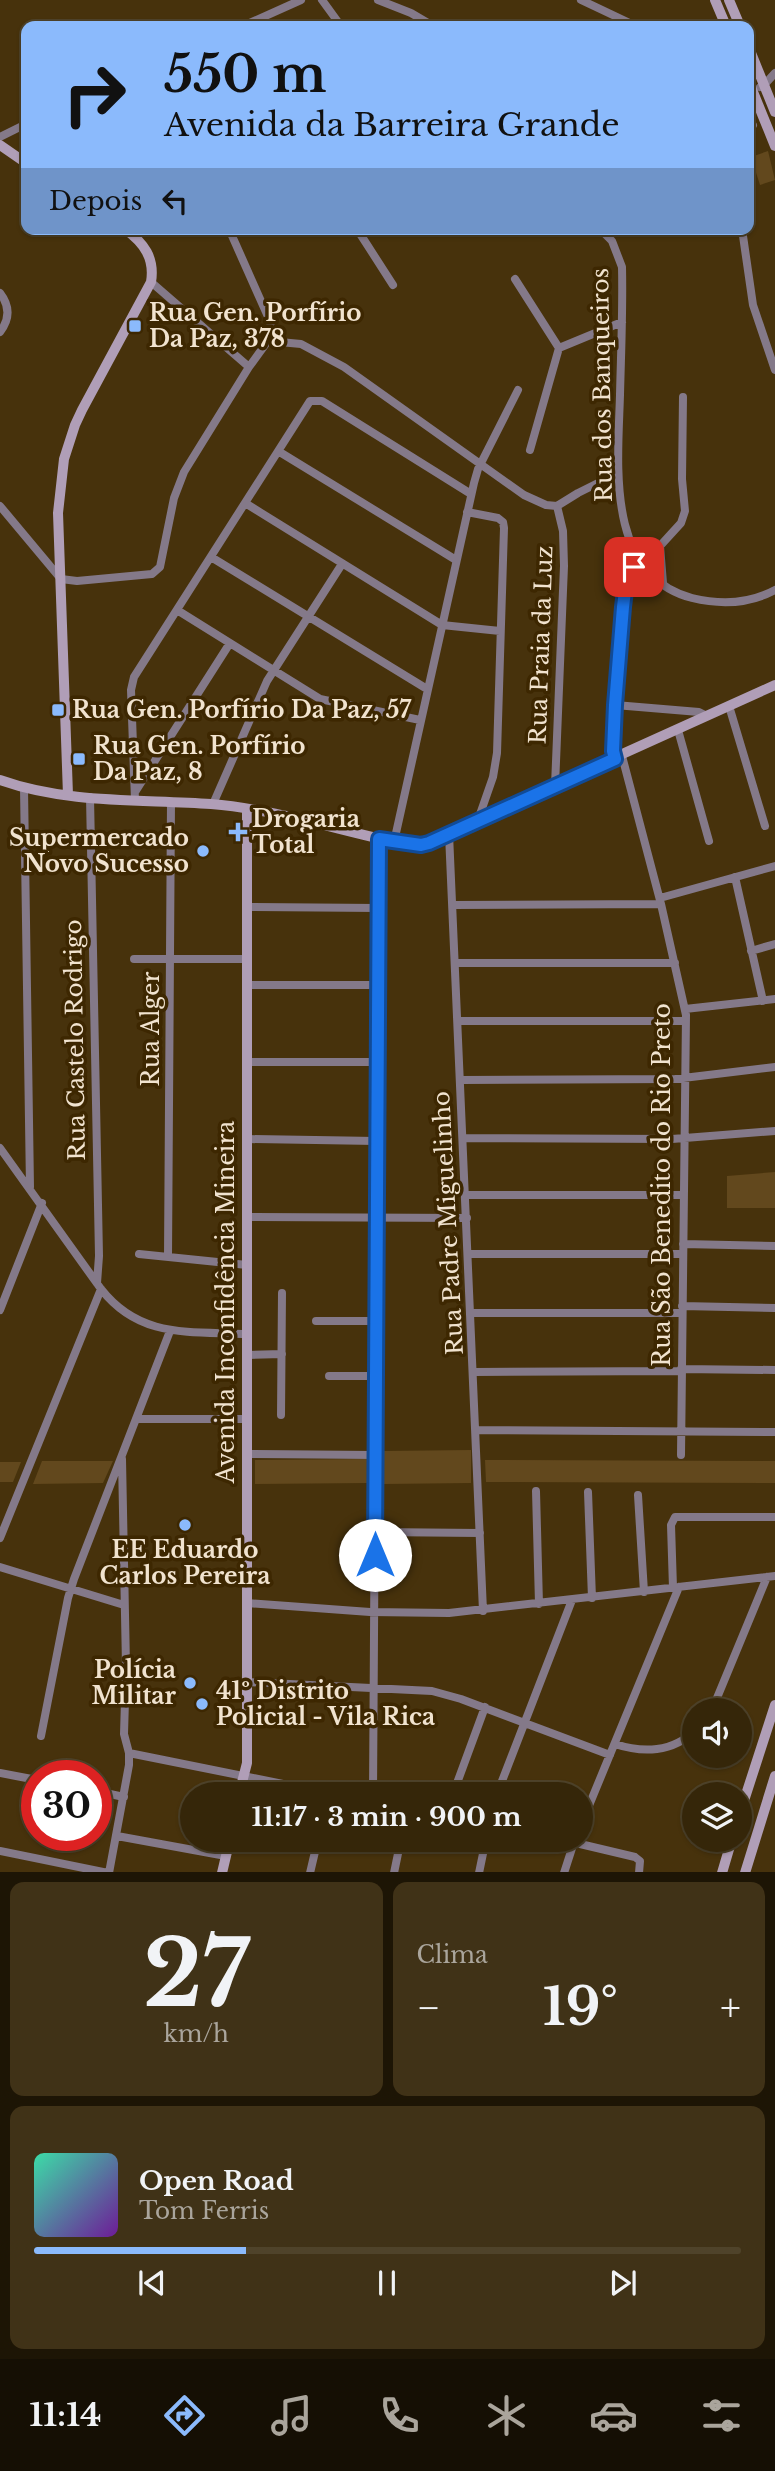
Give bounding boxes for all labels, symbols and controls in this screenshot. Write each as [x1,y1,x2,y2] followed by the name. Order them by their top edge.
[164,44,327,105] text: 550 m
[49,49,140,140] icon: right
[164,105,620,145] text: Avenida da Barreira Grande
[156,182,194,220] icon: left
[49,185,142,217] text: Depois
[586,268,618,502] street label: Rua dos Banqueiros
[149,299,362,353] place label: Rua Gen. Porfírio Da Paz, 378
[127,318,143,334] marker: Rua Gen. Porfírio Da Paz, 378
[604,537,664,597] pin
[524,545,558,745] street label: Rua Praia da Luz
[615,548,653,586] icon: arrive
[72,696,412,724] place label: Rua Gen. Porfírio Da Paz, 57
[50,702,66,718] marker: Rua Gen. Porfírio Da Paz, 57
[93,732,306,786] place label: Rua Gen. Porfírio Da Paz, 8
[71,751,87,767] marker: Rua Gen. Porfírio Da Paz, 8
[252,805,360,859] place label: Drogaria Total
[9,824,189,878] place label: Supermercado Novo Sucesso
[230,824,246,840] marker: Drogaria Total
[195,843,211,859] marker: Supermercado Novo Sucesso
[59,919,91,1161] street label: Rua Castelo Rodrigo
[137,972,165,1086] street label: Rua Alger
[648,1003,676,1367] street label: Rua São Benedito do Rio Preto
[427,1090,469,1356] street label: Rua Padre Miguelinho
[212,1121,240,1484] street label: Avenida Inconfidência Mineira
[177,1517,193,1533] marker: EE Eduardo Carlos Pereira
[338,1518,412,1592] position arrow
[100,1536,270,1590] place label: EE Eduardo Carlos Pereira
[91,1656,177,1710] place label: Polícia Militar
[182,1675,198,1691] marker: Polícia Militar
[216,1677,435,1731] place label: 41º Distrito Policial - Vila Rica
[194,1696,210,1712] marker: 41º Distrito Policial - Vila Rica
[682,1698,752,1852] map controls
[682,1698,752,1768] button: sound
[21,1760,112,1851] speed limit sign: 30
[682,1782,752,1852] button: layers
[251,1801,522,1833] text: 11:17 · 3 min · 900 m
[143,1918,249,2031] text: 27
[417,1941,488,1969] text: Clima
[543,1975,618,2039] text: 19°
[417,1984,441,2031] text: −
[720,1984,741,2031] text: +
[164,2020,229,2048] text: km/h
[139,2165,294,2197] text: Open Road
[139,2197,269,2225] text: Tom Ferris
[133,2264,171,2302] icon: previous
[368,2264,406,2302] icon: pause
[604,2264,642,2302] icon: next
[160,2391,209,2440] icon: directions
[267,2391,316,2440] icon: music
[375,2391,424,2440] icon: phone
[482,2391,531,2440] icon: climate
[589,2391,638,2440] icon: car
[697,2391,746,2440] icon: filters
[29,2395,101,2435] text: 11:14

